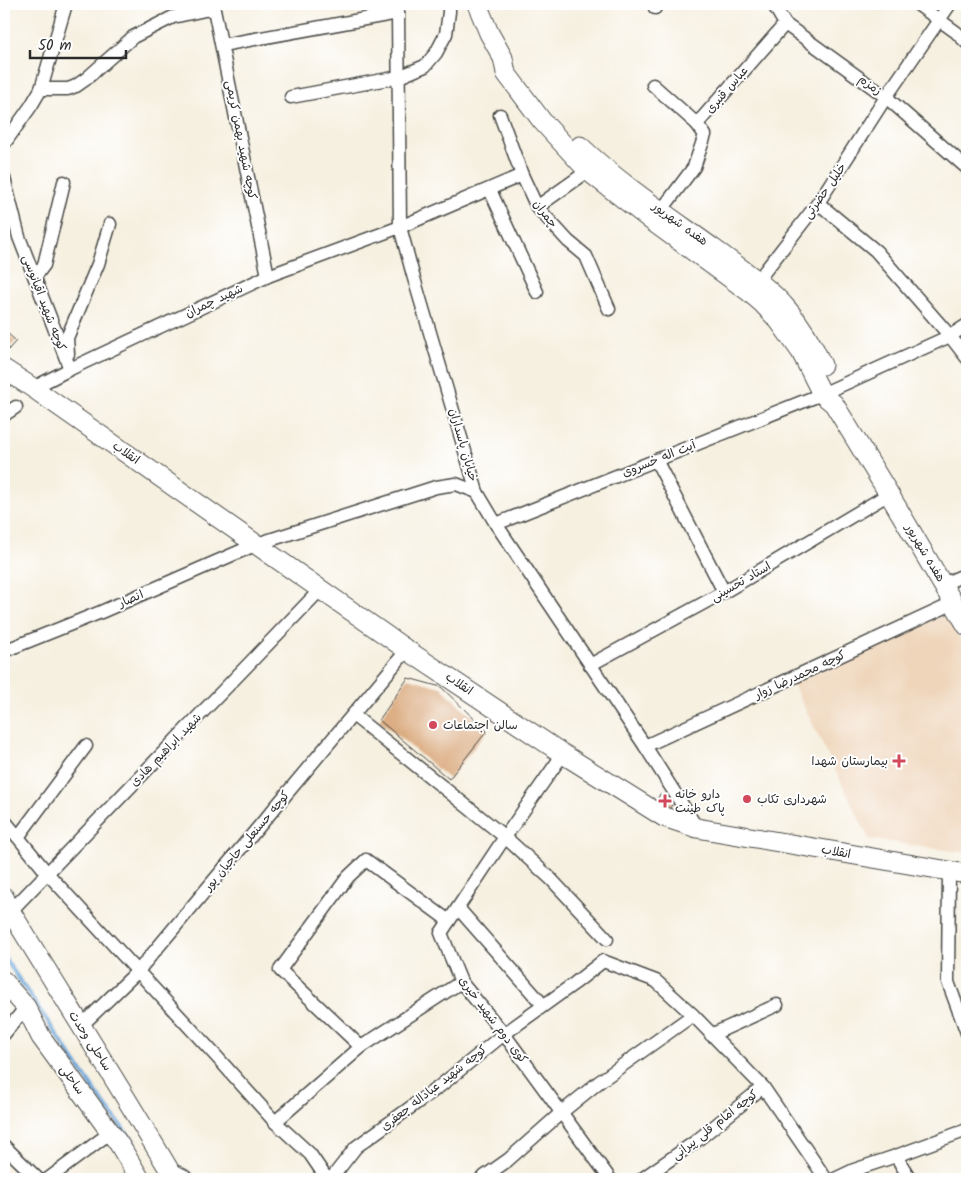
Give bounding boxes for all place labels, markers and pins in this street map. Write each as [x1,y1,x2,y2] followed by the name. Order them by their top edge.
[443,716,518,735] place label: سالن اجتماعات
[427,719,439,731] marker: سالن اجتماعات
[811,752,888,771] place label: بیمارستان شهدا
[892,754,906,768] marker: بیمارستان شهدا
[675,785,725,818] place label: دارو خانه پاک طینت
[757,790,827,809] place label: شهرداری تکاب
[741,793,753,805] marker: شهرداری تکاب
[659,795,671,807] marker: دارو خانه پاک طینت

